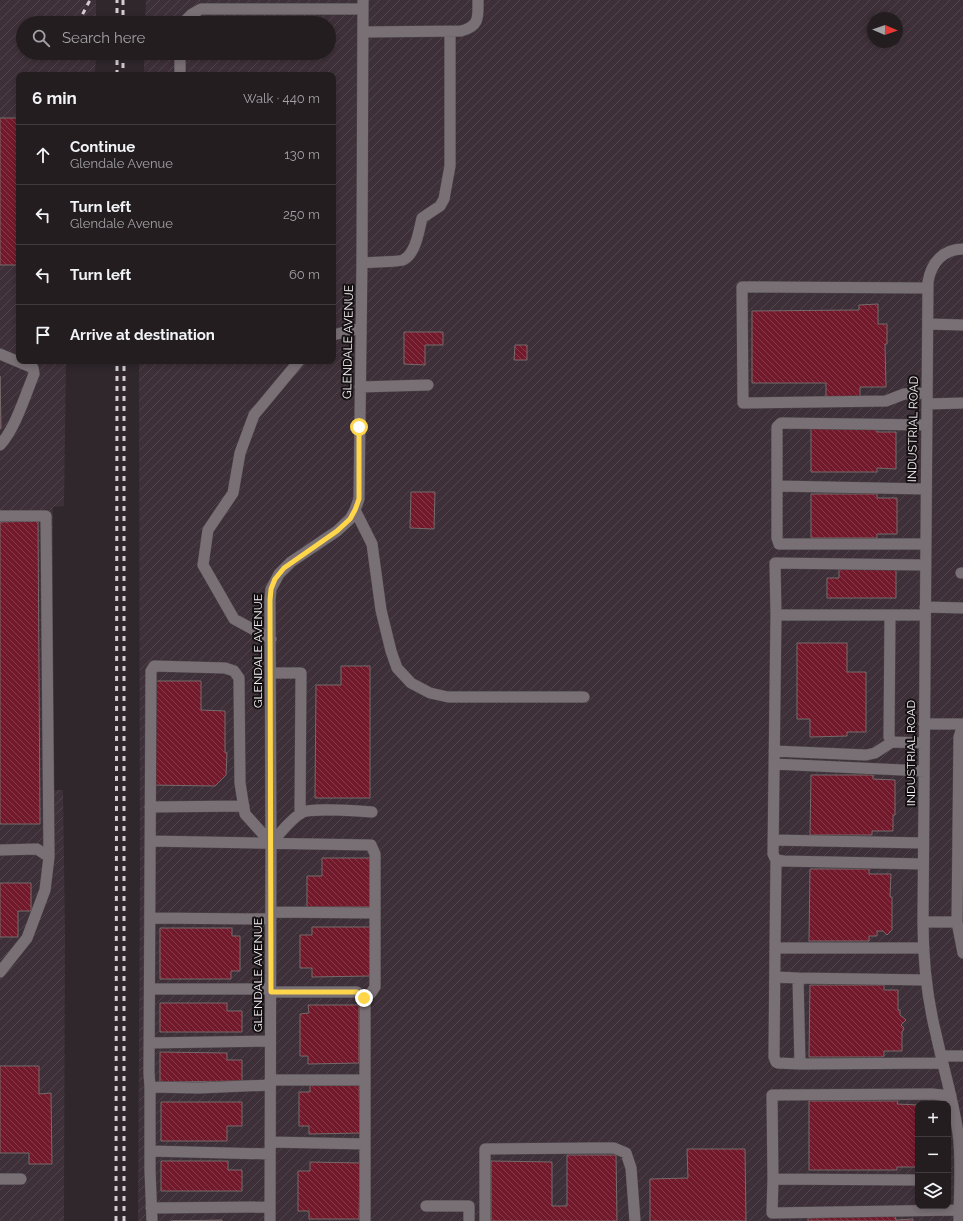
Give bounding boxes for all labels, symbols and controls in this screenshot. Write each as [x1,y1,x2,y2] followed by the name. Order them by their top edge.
[867,12,903,48] north arrow
[16,16,336,60] search box
[30,27,52,49] icon: search
[62,29,145,47] text: Search here
[32,88,77,108] text: 6 min
[243,91,320,106] text: Walk · 440 m
[70,138,135,156] text: Continue
[32,144,54,166] icon: ahead
[284,147,320,162] text: 130 m
[70,156,173,171] text: Glendale Avenue
[70,198,131,216] text: Turn left
[32,204,54,226] icon: left
[283,207,320,222] text: 250 m
[70,216,173,231] text: Glendale Avenue
[32,264,54,286] icon: left
[70,266,131,284] text: Turn left
[289,267,320,282] text: 60 m
[340,285,356,399] street label: GLENDALE AVENUE
[32,324,54,346] icon: arrive
[70,326,215,344] text: Arrive at destination
[905,375,921,482] street label: INDUSTRIAL ROAD
[350,418,368,436] route start
[251,594,265,708] street label: GLENDALE AVENUE
[904,699,918,806] street label: INDUSTRIAL ROAD
[251,918,265,1032] street label: GLENDALE AVENUE
[355,989,373,1007] route end
[915,1101,951,1209] map controls
[915,1101,951,1137] button: +
[915,1137,951,1173] button: −
[915,1173,951,1209] button: layers

